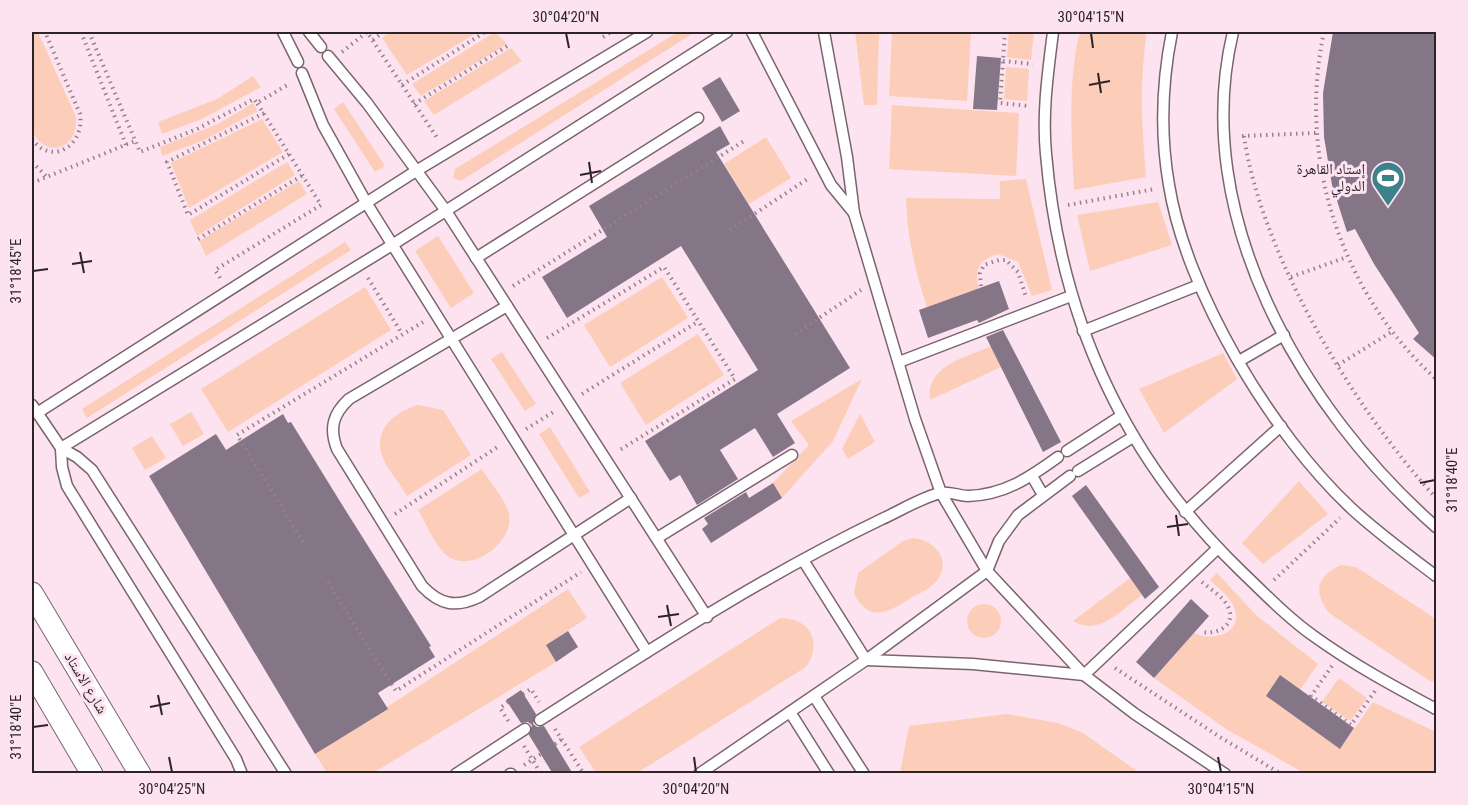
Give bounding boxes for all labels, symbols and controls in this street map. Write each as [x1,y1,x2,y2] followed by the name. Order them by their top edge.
[533,8,599,26] text: 30°04'20"N
[1058,8,1124,26] text: 30°04'15"N
[1297,160,1365,198] place label: إستاد القاهرة الدولي
[1370,160,1406,207] sports icon: إستاد القاهرة الدولي
[7,239,25,303] text: 31°18'45"E
[1443,448,1461,512] text: 31°18'40"E
[60,649,111,718] street label: شارع الاستاد
[7,695,25,759] text: 31°18'40"E
[139,780,205,798] text: 30°04'25"N
[663,780,729,798] text: 30°04'20"N
[1188,780,1254,798] text: 30°04'15"N

